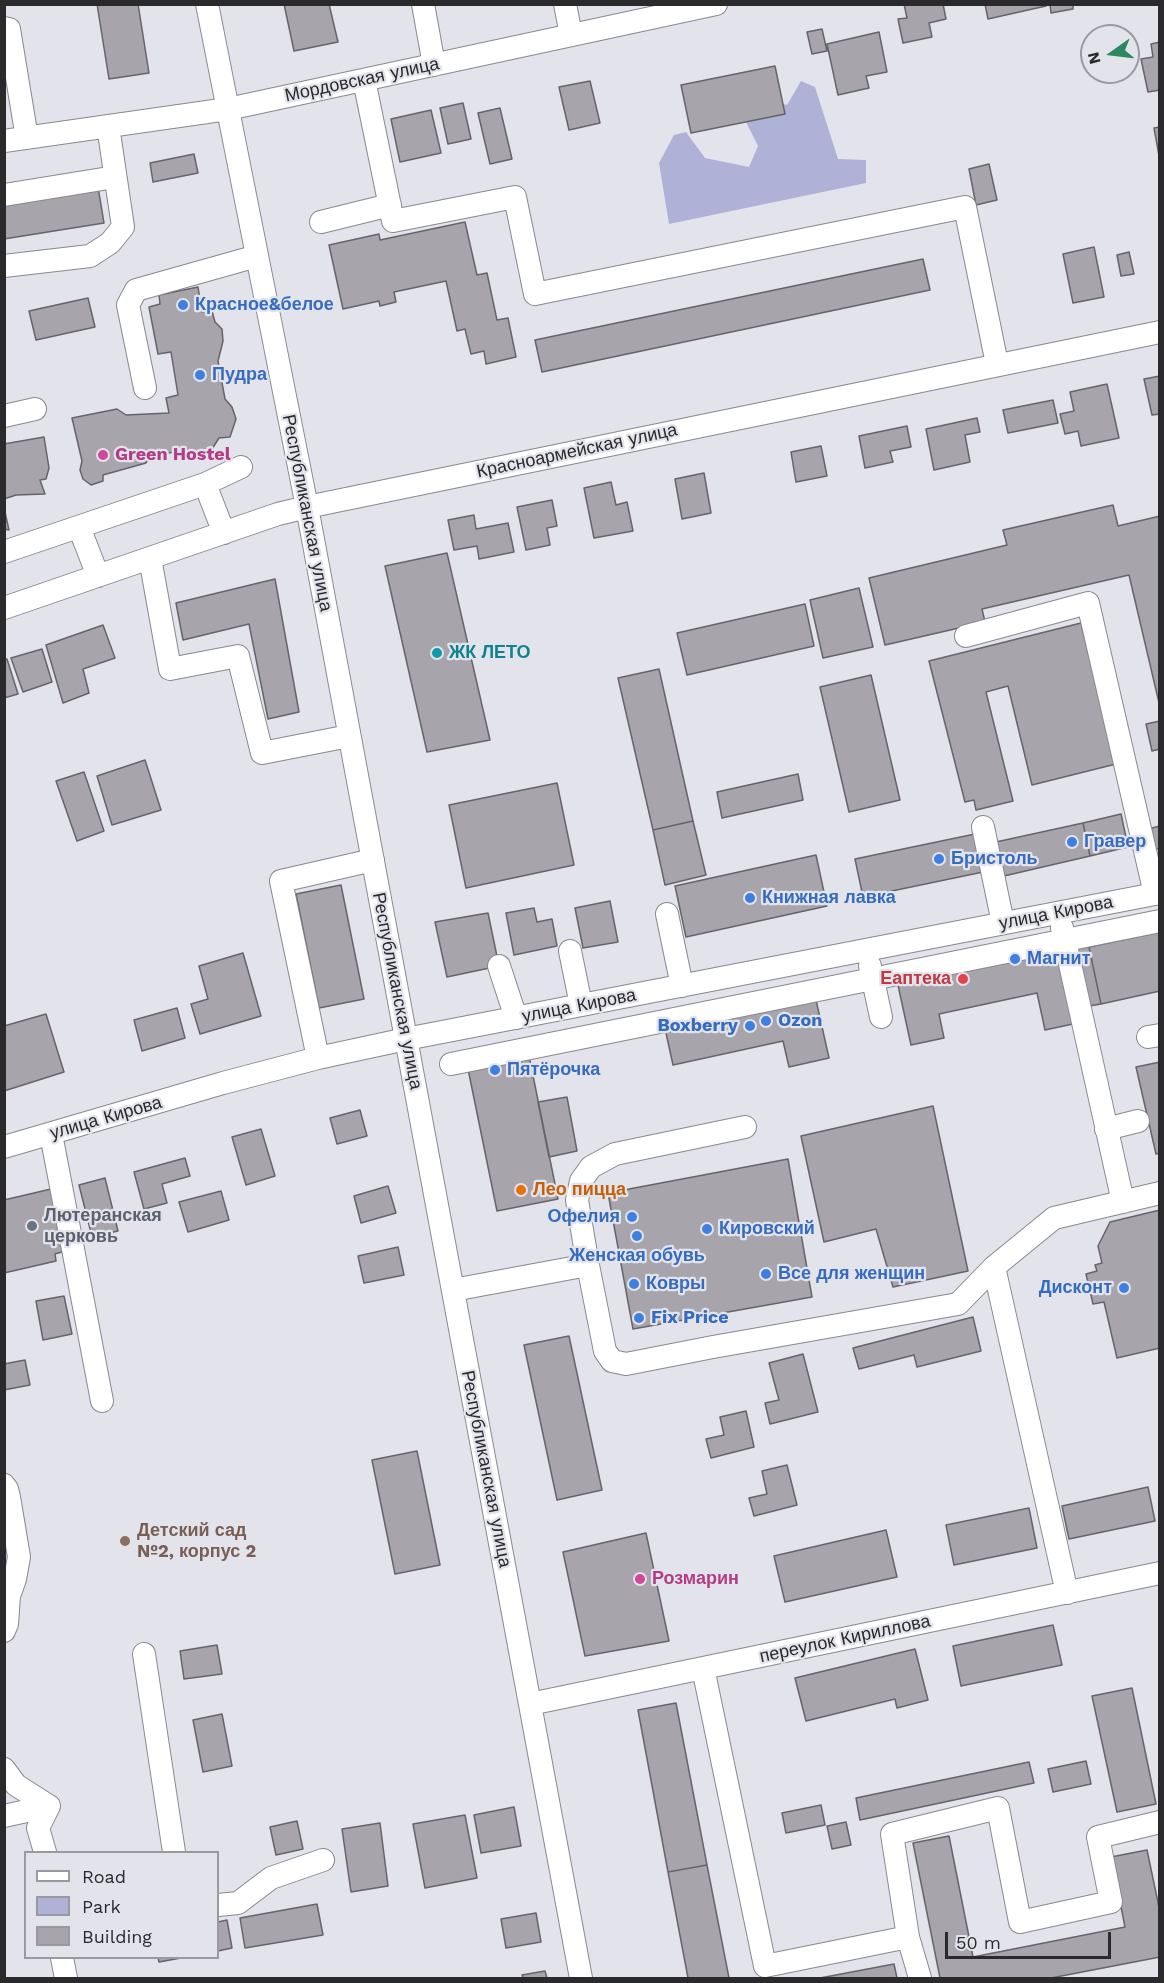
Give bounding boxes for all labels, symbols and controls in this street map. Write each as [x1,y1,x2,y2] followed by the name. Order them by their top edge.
[1080,24,1140,84] north arrow
[1083,50,1105,66] text: N
[283,53,441,107] street label: Мордовская улица
[195,294,334,316] place label: Красное&белое
[176,298,190,312] marker: Красное&белое
[212,364,267,386] place label: Пудра
[193,368,207,382] marker: Пудра
[277,413,337,613] street label: Республиканская улица
[475,419,679,483] street label: Красноармейская улица
[115,444,231,466] place label: Green Hostel
[96,448,110,462] marker: Green Hostel
[449,642,531,664] place label: ЖК ЛЕТО
[430,646,444,660] marker: ЖК ЛЕТО
[1084,831,1146,853] place label: Гравер
[1065,835,1079,849] marker: Гравер
[951,848,1038,870] place label: Бристоль
[932,852,946,866] marker: Бристоль
[762,887,896,909] place label: Книжная лавка
[367,891,427,1091] street label: Республиканская улица
[743,891,757,905] marker: Книжная лавка
[997,891,1115,935] street label: улица Кирова
[1027,948,1090,970] place label: Магнит
[1008,952,1022,966] marker: Магнит
[880,968,951,990] place label: Еаптека
[956,972,970,986] marker: Еаптека
[520,984,638,1028] street label: улица Кирова
[778,1010,822,1032] place label: Ozon
[759,1014,773,1028] marker: Ozon
[657,1015,738,1037] place label: Boxberry
[743,1019,757,1033] marker: Boxberry
[507,1059,600,1081] place label: Пятёрочка
[488,1063,502,1077] marker: Пятёрочка
[47,1092,165,1144] street label: улица Кирова
[533,1179,626,1201] place label: Лео пицца
[514,1183,528,1197] marker: Лео пицца
[44,1205,162,1248] place label: Лютеранская церковь
[547,1206,620,1228] place label: Офелия
[625,1210,639,1224] marker: Офелия
[719,1218,815,1240] place label: Кировский
[25,1219,39,1233] marker: Лютеранская церковь
[700,1222,714,1236] marker: Кировский
[630,1229,644,1243] marker: Женская обувь
[569,1245,705,1267] place label: Женская обувь
[778,1263,925,1285] place label: Все для женщин
[759,1267,773,1281] marker: Все для женщин
[646,1273,705,1295] place label: Ковры
[627,1277,641,1291] marker: Ковры
[1039,1277,1112,1299] place label: Дисконт
[1117,1281,1131,1295] marker: Дисконт
[651,1307,729,1329] place label: Fix Price
[632,1311,646,1325] marker: Fix Price
[456,1369,516,1569] street label: Республиканская улица
[137,1520,256,1562] place label: Детский сад №2, корпус 2
[118,1534,132,1548] marker: Детский сад №2, корпус 2
[652,1568,739,1590] place label: Розмарин
[633,1572,647,1586] marker: Розмарин
[758,1610,932,1668] street label: переулок Кириллова
[24,1851,219,1959] legend
[82,1866,126,1887] text: Road
[82,1896,121,1917] text: Park
[948,1920,1114,1958] scale bar
[82,1926,152,1947] text: Building
[956,1932,1001,1953] text: 50 m

